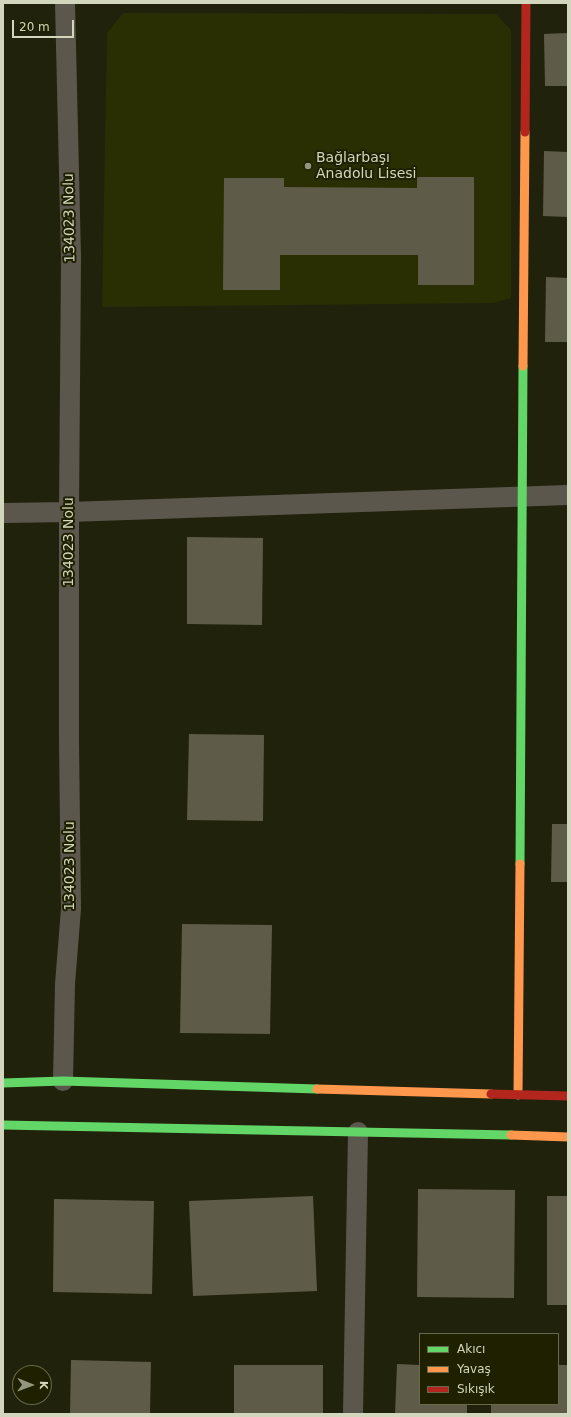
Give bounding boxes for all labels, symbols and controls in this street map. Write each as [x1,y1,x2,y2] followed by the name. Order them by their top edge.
[14,12,76,38] scale bar
[19,20,50,34] text: 20 m
[316,150,416,182] place label: Bağlarbaşı Anadolu Lisesi
[303,161,313,171] marker: Bağlarbaşı Anadolu Lisesi
[61,173,79,263] street label: 134023 Nolu
[61,497,77,587] street label: 134023 Nolu
[62,821,78,911] street label: 134023 Nolu
[419,1333,559,1405] legend
[457,1342,485,1356] text: Akıcı
[457,1362,491,1376] text: Yavaş
[12,1365,52,1405] north arrow
[37,1381,50,1390] text: K
[457,1382,495,1396] text: Sıkışık

